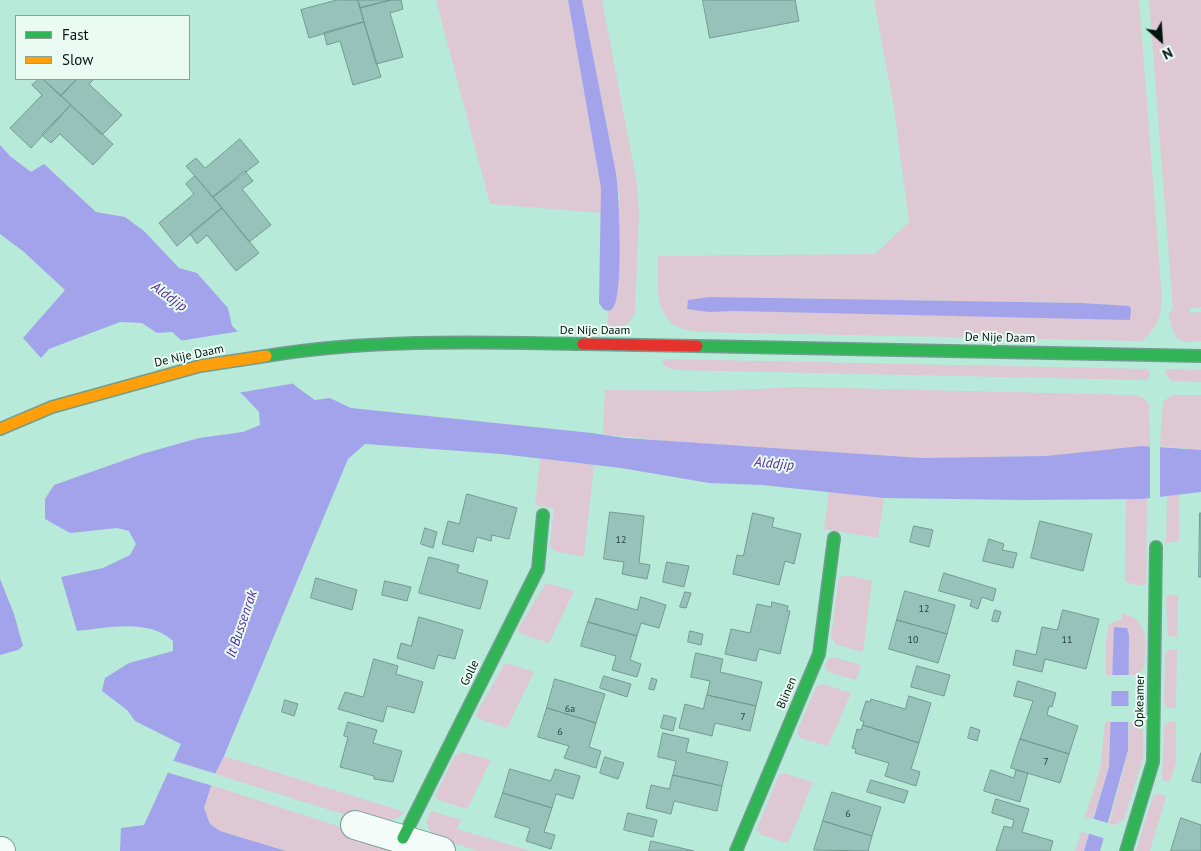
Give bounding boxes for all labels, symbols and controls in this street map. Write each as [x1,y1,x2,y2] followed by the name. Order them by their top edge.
[15,15,190,80] legend
[1136,15,1186,65] north arrow
[62,25,89,44] text: Fast
[1160,43,1176,64] text: N
[62,50,93,69] text: Slow
[148,278,190,316] water label: Alddjip
[560,324,630,338] street label: De Nije Daam
[965,330,1035,346] street label: De Nije Daam
[153,342,225,370] street label: De Nije Daam
[753,454,795,474] water label: Alddjip
[616,534,626,546] house number: 12
[223,588,261,660] water label: It Bussenrak
[919,603,929,615] house number: 12
[908,634,918,646] house number: 10
[1062,634,1072,646] house number: 11
[458,658,482,688] street label: Golle
[774,675,800,711] street label: Blinen
[1132,675,1148,727] street label: Opkeamer
[565,703,575,715] house number: 6a
[740,711,746,723] house number: 7
[557,726,563,738] house number: 6
[1043,756,1049,768] house number: 7
[845,808,851,820] house number: 6

